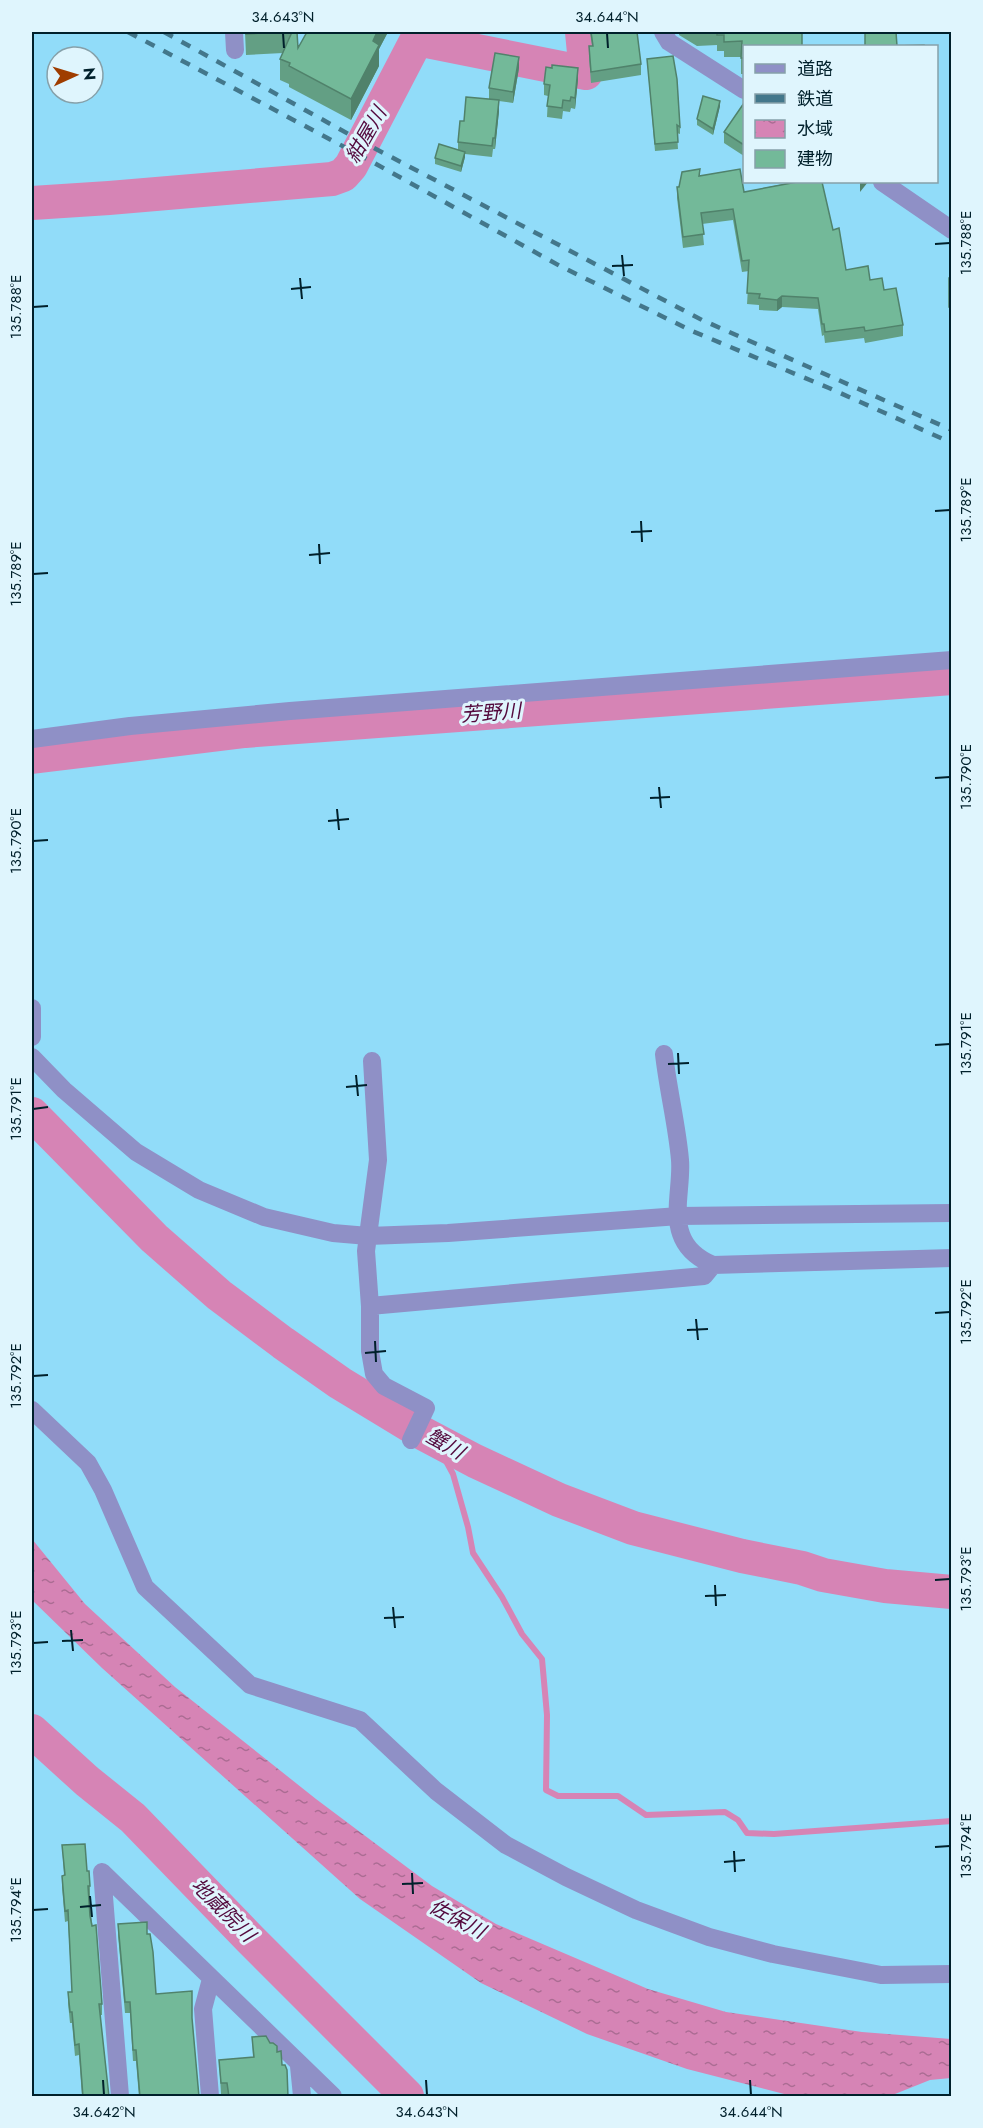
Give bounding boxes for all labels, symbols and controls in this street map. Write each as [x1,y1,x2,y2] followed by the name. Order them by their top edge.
[252,6,314,28] text: 34.643°N
[575,6,639,28] text: 34.644°N
[45,45,105,105] north arrow
[743,45,938,183] legend
[797,56,833,82] text: 道路
[78,67,101,81] text: N
[797,86,833,112] text: 鉄道
[338,100,395,168] water label: 紺屋川
[797,116,833,142] text: 水域
[797,146,833,172] text: 建物
[955,211,977,275] text: 135.788°E
[5,275,27,339] text: 135.788°E
[955,477,977,543] text: 135.789°E
[5,541,27,607] text: 135.789°E
[460,696,524,730] water label: 芳野川
[955,744,977,810] text: 135.790°E
[5,808,27,874] text: 135.790°E
[955,1012,977,1076] text: 135.791°E
[5,1077,27,1141] text: 135.791°E
[955,1279,977,1345] text: 135.792°E
[5,1343,27,1409] text: 135.792°E
[420,1421,471,1468] water label: 蟹川
[955,1546,977,1612] text: 135.793°E
[5,1610,27,1676] text: 135.793°E
[955,1813,977,1879] text: 135.794°E
[184,1871,263,1950] water label: 地蔵院川
[5,1877,27,1943] text: 135.794°E
[424,1892,492,1947] water label: 佐保川
[72,2101,136,2123] text: 34.642°N
[396,2101,458,2123] text: 34.643°N
[719,2101,783,2123] text: 34.644°N

